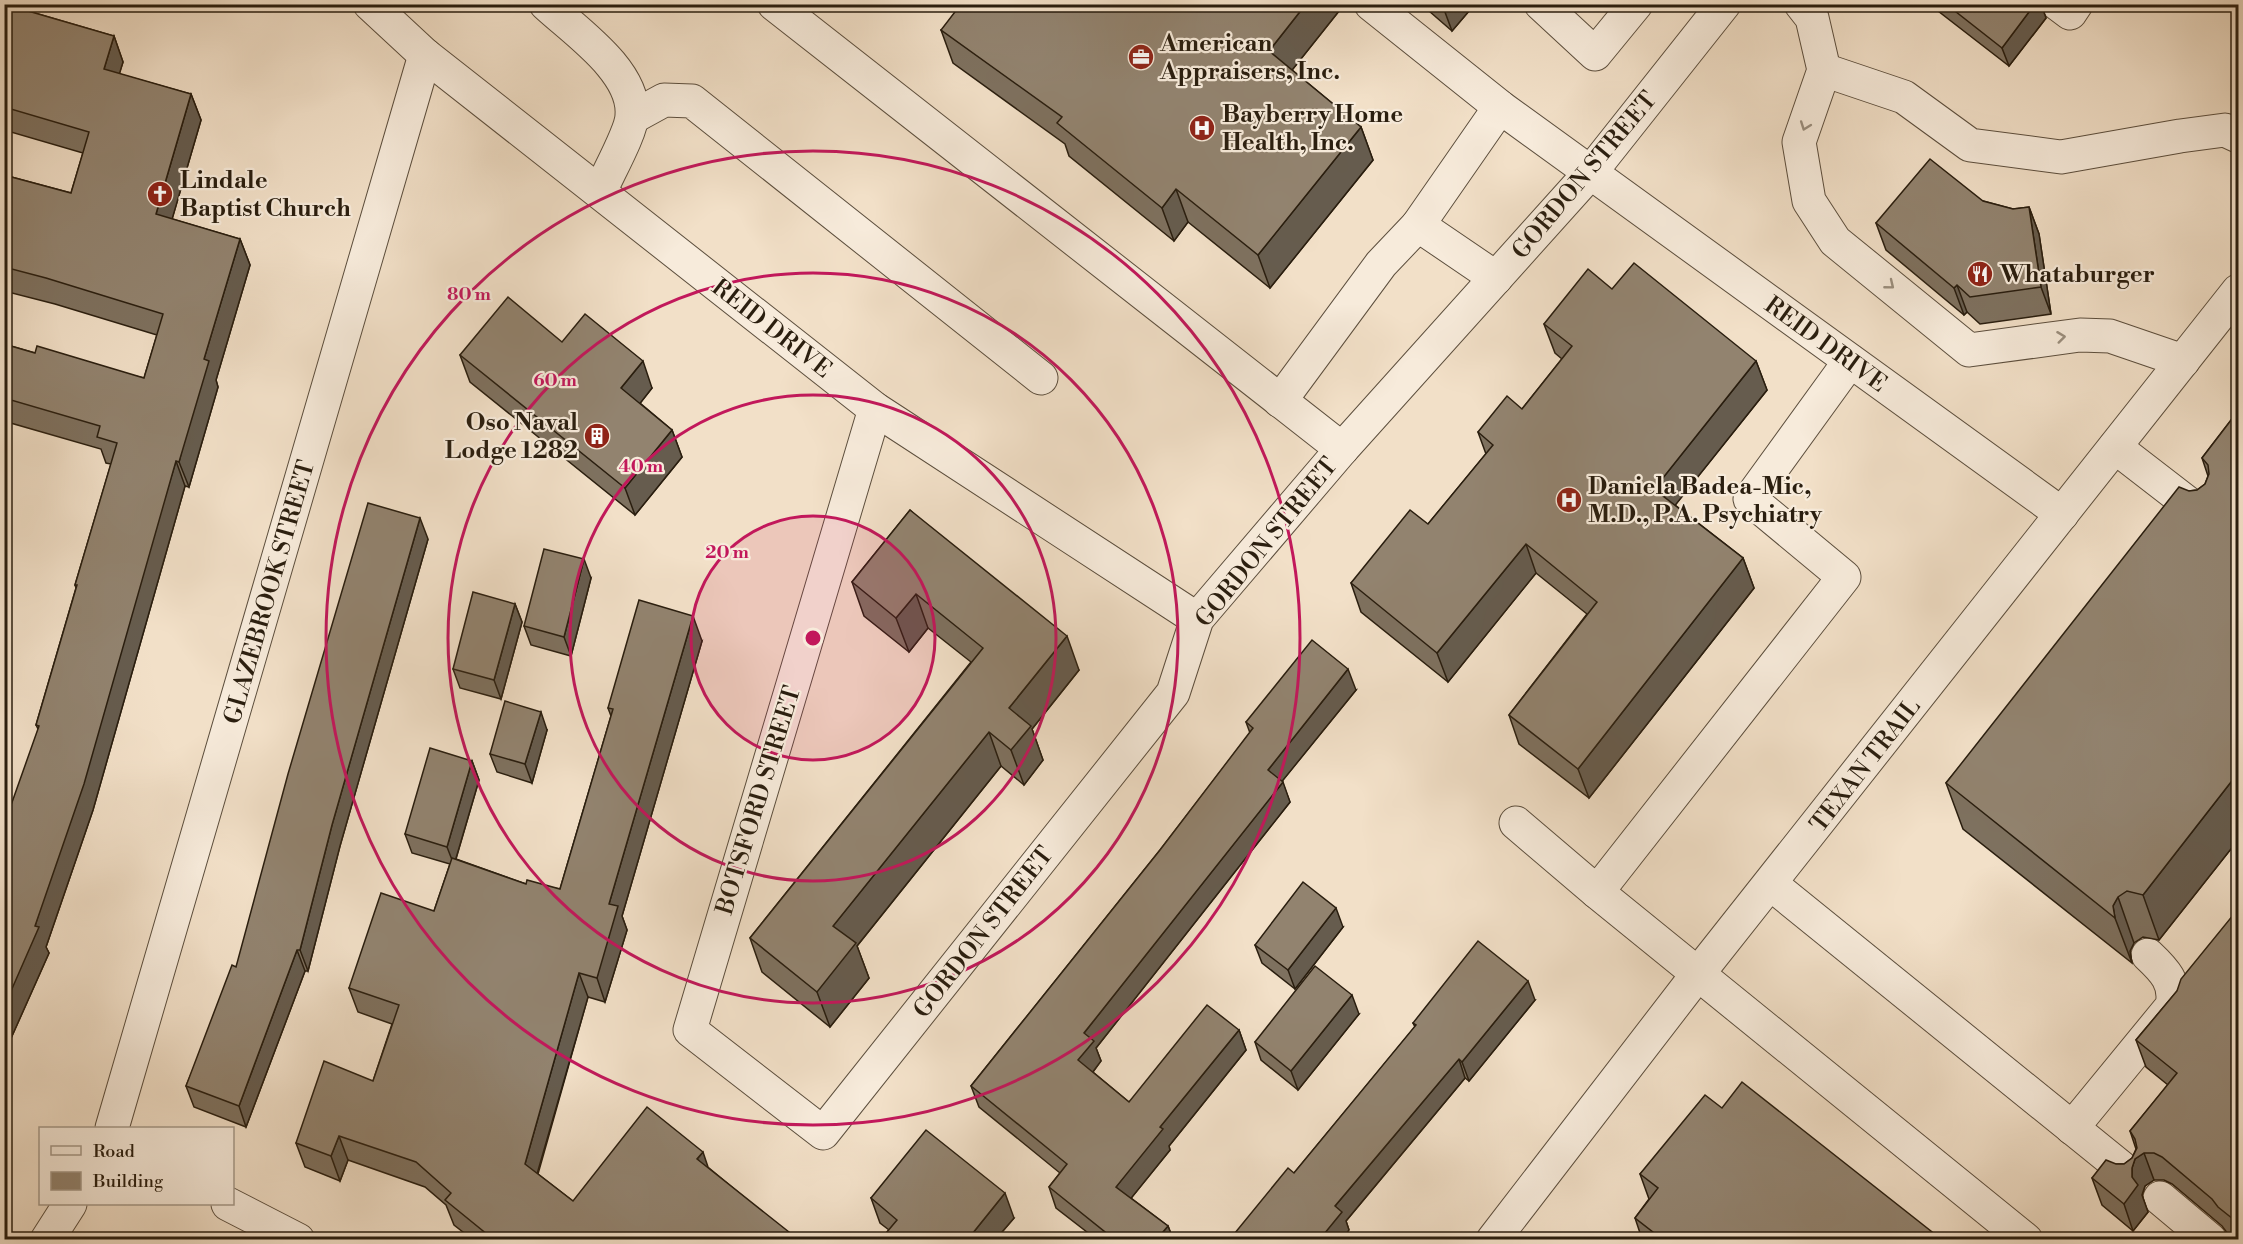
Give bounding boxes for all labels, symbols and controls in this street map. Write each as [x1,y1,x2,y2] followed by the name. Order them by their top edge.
[1159,29,1340,87] place label: American Appraisers, Inc.
[1126,42,1156,72] office icon: American Appraisers, Inc.
[1506,86,1664,266] street label: GORDON STREET
[1222,100,1403,158] place label: Bayberry Home Health, Inc.
[1187,113,1217,143] hospital icon: Bayberry Home Health, Inc.
[1799,120,1812,130] one-way arrow
[180,166,351,224] place label: Lindale Baptist Church
[145,179,175,209] church icon: Lindale Baptist Church
[1965,259,1995,289] restaurant icon: Whataburger
[1999,260,2155,290] place label: Whataburger
[705,273,837,385] street label: REID DRIVE
[1883,278,1894,289] one-way arrow
[447,283,492,306] text: 80 m
[1758,290,1892,399] street label: REID DRIVE
[2056,332,2066,344] one-way arrow
[533,369,577,392] text: 60 m
[445,408,578,466] place label: Oso Naval Lodge 1282
[582,421,612,451] building icon: Oso Naval Lodge 1282
[1189,452,1344,634] street label: GORDON STREET
[619,455,664,478] text: 40 m
[218,457,322,728] street label: GLAZEBROOK STREET
[1588,472,1823,530] place label: Daniela Badea-Mic, M.D., P.A. Psychiatry
[1554,485,1584,515] hospital icon: Daniela Badea-Mic, M.D., P.A. Psychiatry
[705,541,749,564] text: 20 m
[803,628,823,648] centre of rings
[710,682,808,919] street label: BOTSFORD STREET
[1804,692,1928,839] street label: TEXAN TRAIL
[907,841,1060,1024] street label: GORDON STREET
[39,1127,234,1205] legend
[93,1140,136,1163] text: Road
[92,1170,164,1193] text: Building

